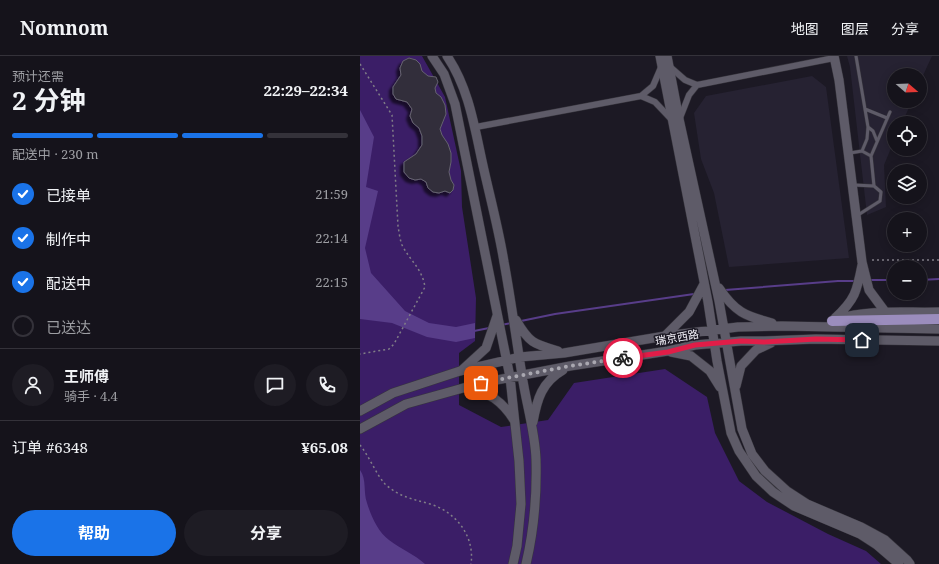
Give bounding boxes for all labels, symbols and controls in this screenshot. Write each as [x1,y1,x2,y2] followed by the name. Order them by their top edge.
[20,15,108,41] text: Nomnom
[791,19,819,38] text: 地图
[841,19,869,38] text: 图层
[891,19,919,38] text: 分享
[12,67,64,85] text: 预计还需
[887,68,927,108] north arrow
[887,68,927,300] map controls
[264,80,348,100] text: 22:29–22:34
[12,82,85,118] text: 2 分钟
[887,116,927,156] button: locate
[12,145,98,163] text: 配送中 · 230 m
[887,164,927,204] button: layers
[12,183,34,205] icon: check
[46,185,91,205] text: 已接单
[315,185,348,203] text: 21:59
[887,212,927,252] button: +
[12,227,34,249] icon: check
[46,229,91,249] text: 制作中
[315,229,348,247] text: 22:14
[887,260,927,300] button: −
[12,271,34,293] icon: check
[46,273,91,293] text: 配送中
[315,273,348,291] text: 22:15
[46,317,91,337] text: 已送达
[845,323,879,357] pin
[654,326,700,348] street label: 瑞京西路
[851,329,873,351] icon: home
[603,338,643,378] courier
[612,347,634,369] icon: bike
[12,364,54,406] button: person
[254,364,296,406] button: chat
[306,364,348,406] button: phone
[64,366,109,386] text: 王师傅
[464,366,498,400] pin
[470,372,492,394] icon: bag
[64,387,118,405] text: 骑手 · 4.4
[12,437,88,457] text: 订单 #6348
[301,437,348,457] text: ¥65.08
[12,510,176,556] button: 帮助
[184,510,348,556] button: 分享

